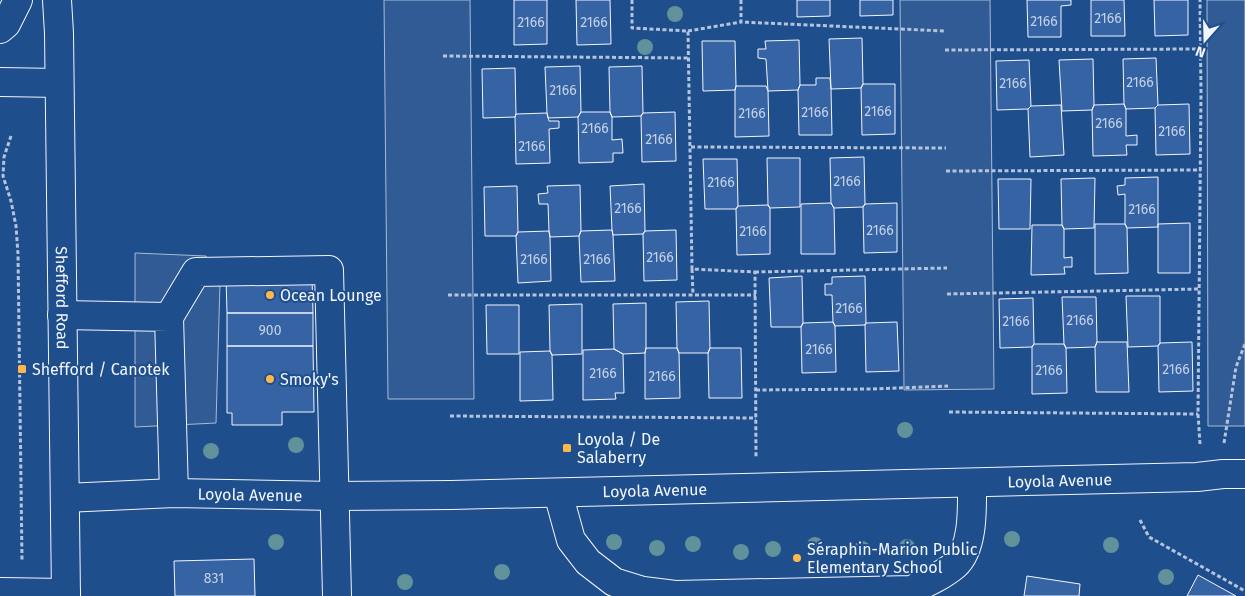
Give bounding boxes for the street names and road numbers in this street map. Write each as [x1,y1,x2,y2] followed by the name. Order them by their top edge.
[52,246,72,350] street label: Shefford Road
[1007,470,1112,491] street label: Loyola Avenue
[602,479,707,501] street label: Loyola Avenue
[197,484,302,505] street label: Loyola Avenue

